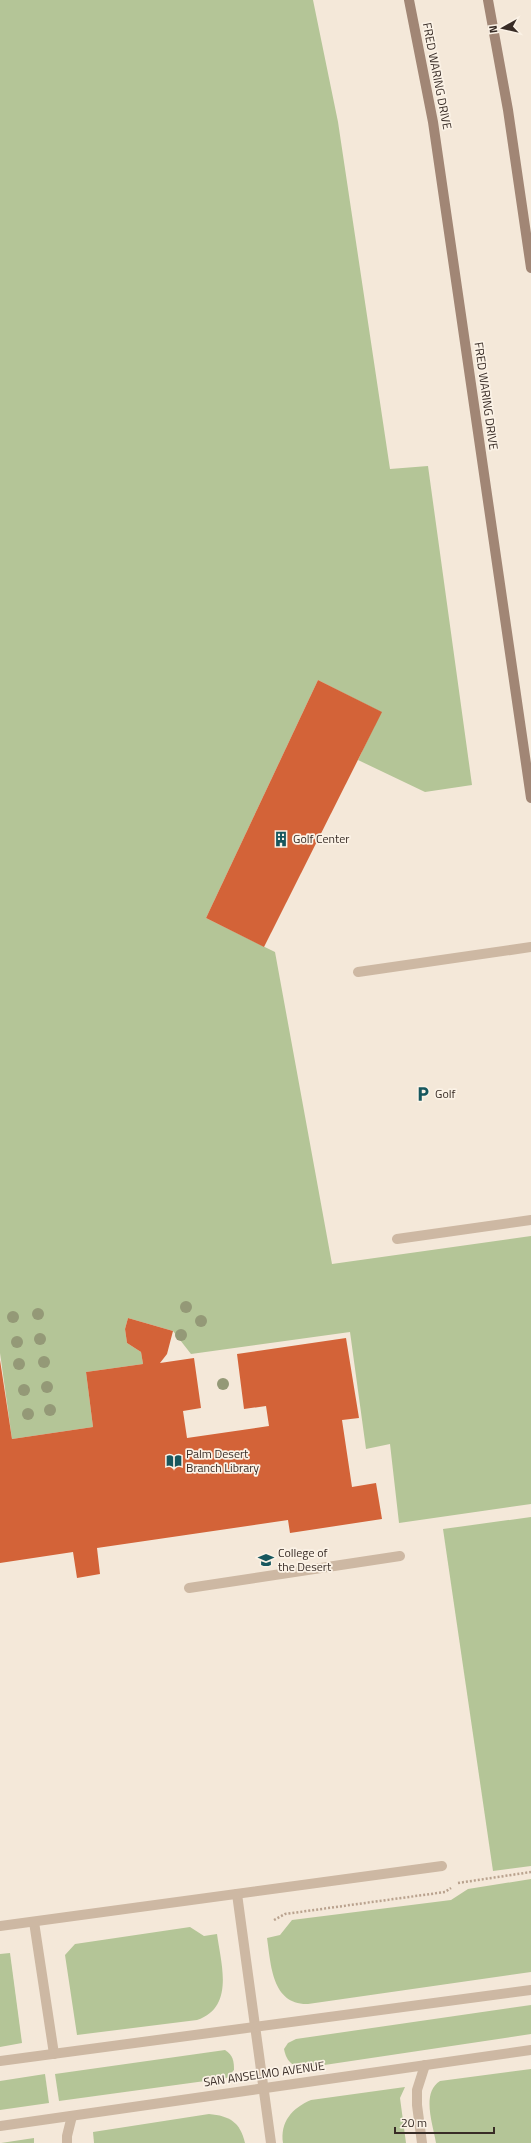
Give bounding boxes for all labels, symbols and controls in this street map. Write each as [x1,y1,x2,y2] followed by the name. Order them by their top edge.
[483,8,523,48] north arrow
[418,21,457,131] street label: FRED WARING DRIVE
[485,25,502,34] text: N
[470,341,503,451] street label: FRED WARING DRIVE
[293,829,349,848] place label: Golf Center
[272,830,290,848] building icon: Golf Center
[435,1084,456,1103] place label: Golf
[414,1085,432,1103] parking icon: Golf
[186,1444,259,1477] place label: Palm Desert Branch Library
[165,1452,183,1470] library icon: Palm Desert Branch Library
[278,1543,332,1576] place label: College of the Desert
[257,1551,275,1569] school or university icon: College of the Desert
[202,2056,326,2091] street label: SAN ANSELMO AVENUE
[395,2109,494,2135] scale bar
[401,2113,427,2132] text: 20 m

